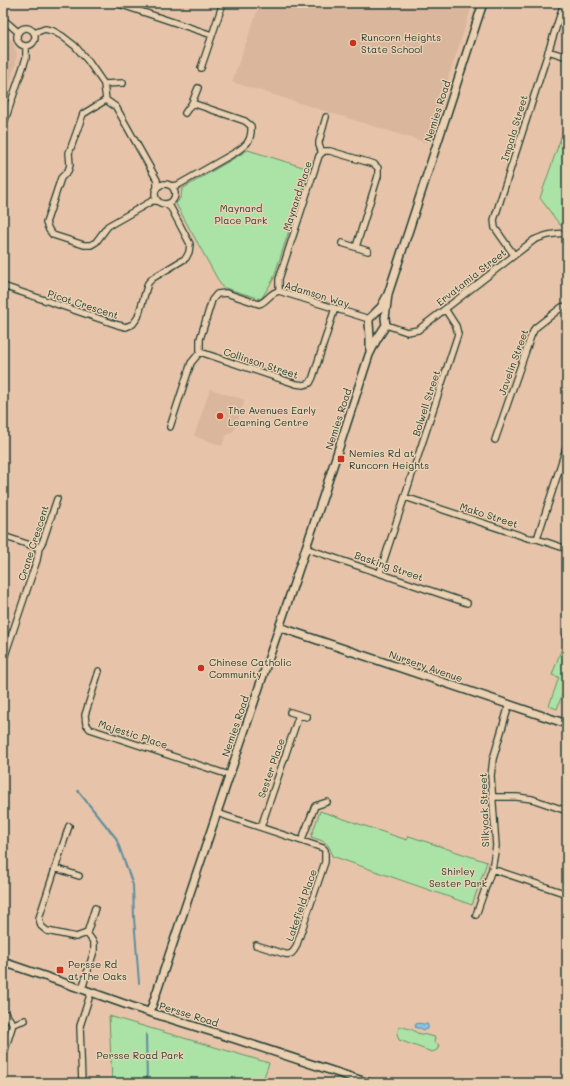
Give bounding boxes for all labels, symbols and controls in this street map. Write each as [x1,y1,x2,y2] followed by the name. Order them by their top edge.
[361,30,441,56] place label: Runcorn Heights State School
[348,38,358,48] marker: Runcorn Heights State School
[420,79,454,143] street label: Nemies Road
[497,93,531,163] street label: Impala Street
[279,159,315,233] street label: Maynard Place
[215,201,267,227] park label: Maynard Place Park
[433,245,509,309] street label: Ervatamia Street
[283,277,351,311] street label: Adamson Way
[46,286,120,322] street label: Picot Crescent
[495,327,531,397] street label: Javelin Street
[222,344,300,382] street label: Collinson Street
[409,368,443,438] street label: Bolwell Street
[321,387,355,451] street label: Nemies Road
[228,403,316,429] place label: The Avenues Early Learning Centre
[215,411,225,421] marker: The Avenues Early Learning Centre
[349,446,429,472] place label: Nemies Rd at Runcorn Heights
[336,454,346,464] marker: Nemies Rd at Runcorn Heights
[458,499,520,531] street label: Mako Street
[14,503,52,583] street label: Crane Crescent
[353,548,425,584] street label: Basking Street
[387,647,465,685] street label: Nursery Avenue
[209,655,292,681] place label: Chinese Catholic Community
[196,663,206,673] marker: Chinese Catholic Community
[218,694,252,758] street label: Nemies Road
[97,716,169,752] street label: Majestic Place
[254,736,288,800] street label: Sester Place
[476,773,492,847] street label: Silkyoak Street
[429,864,487,890] park label: Shirley Sester Park
[282,867,320,943] street label: Lakefield Place
[68,957,127,983] place label: Persse Rd at The Oaks
[55,965,65,975] marker: Persse Rd at The Oaks
[158,998,220,1030] street label: Persse Road
[96,1048,184,1062] park label: Persse Road Park

